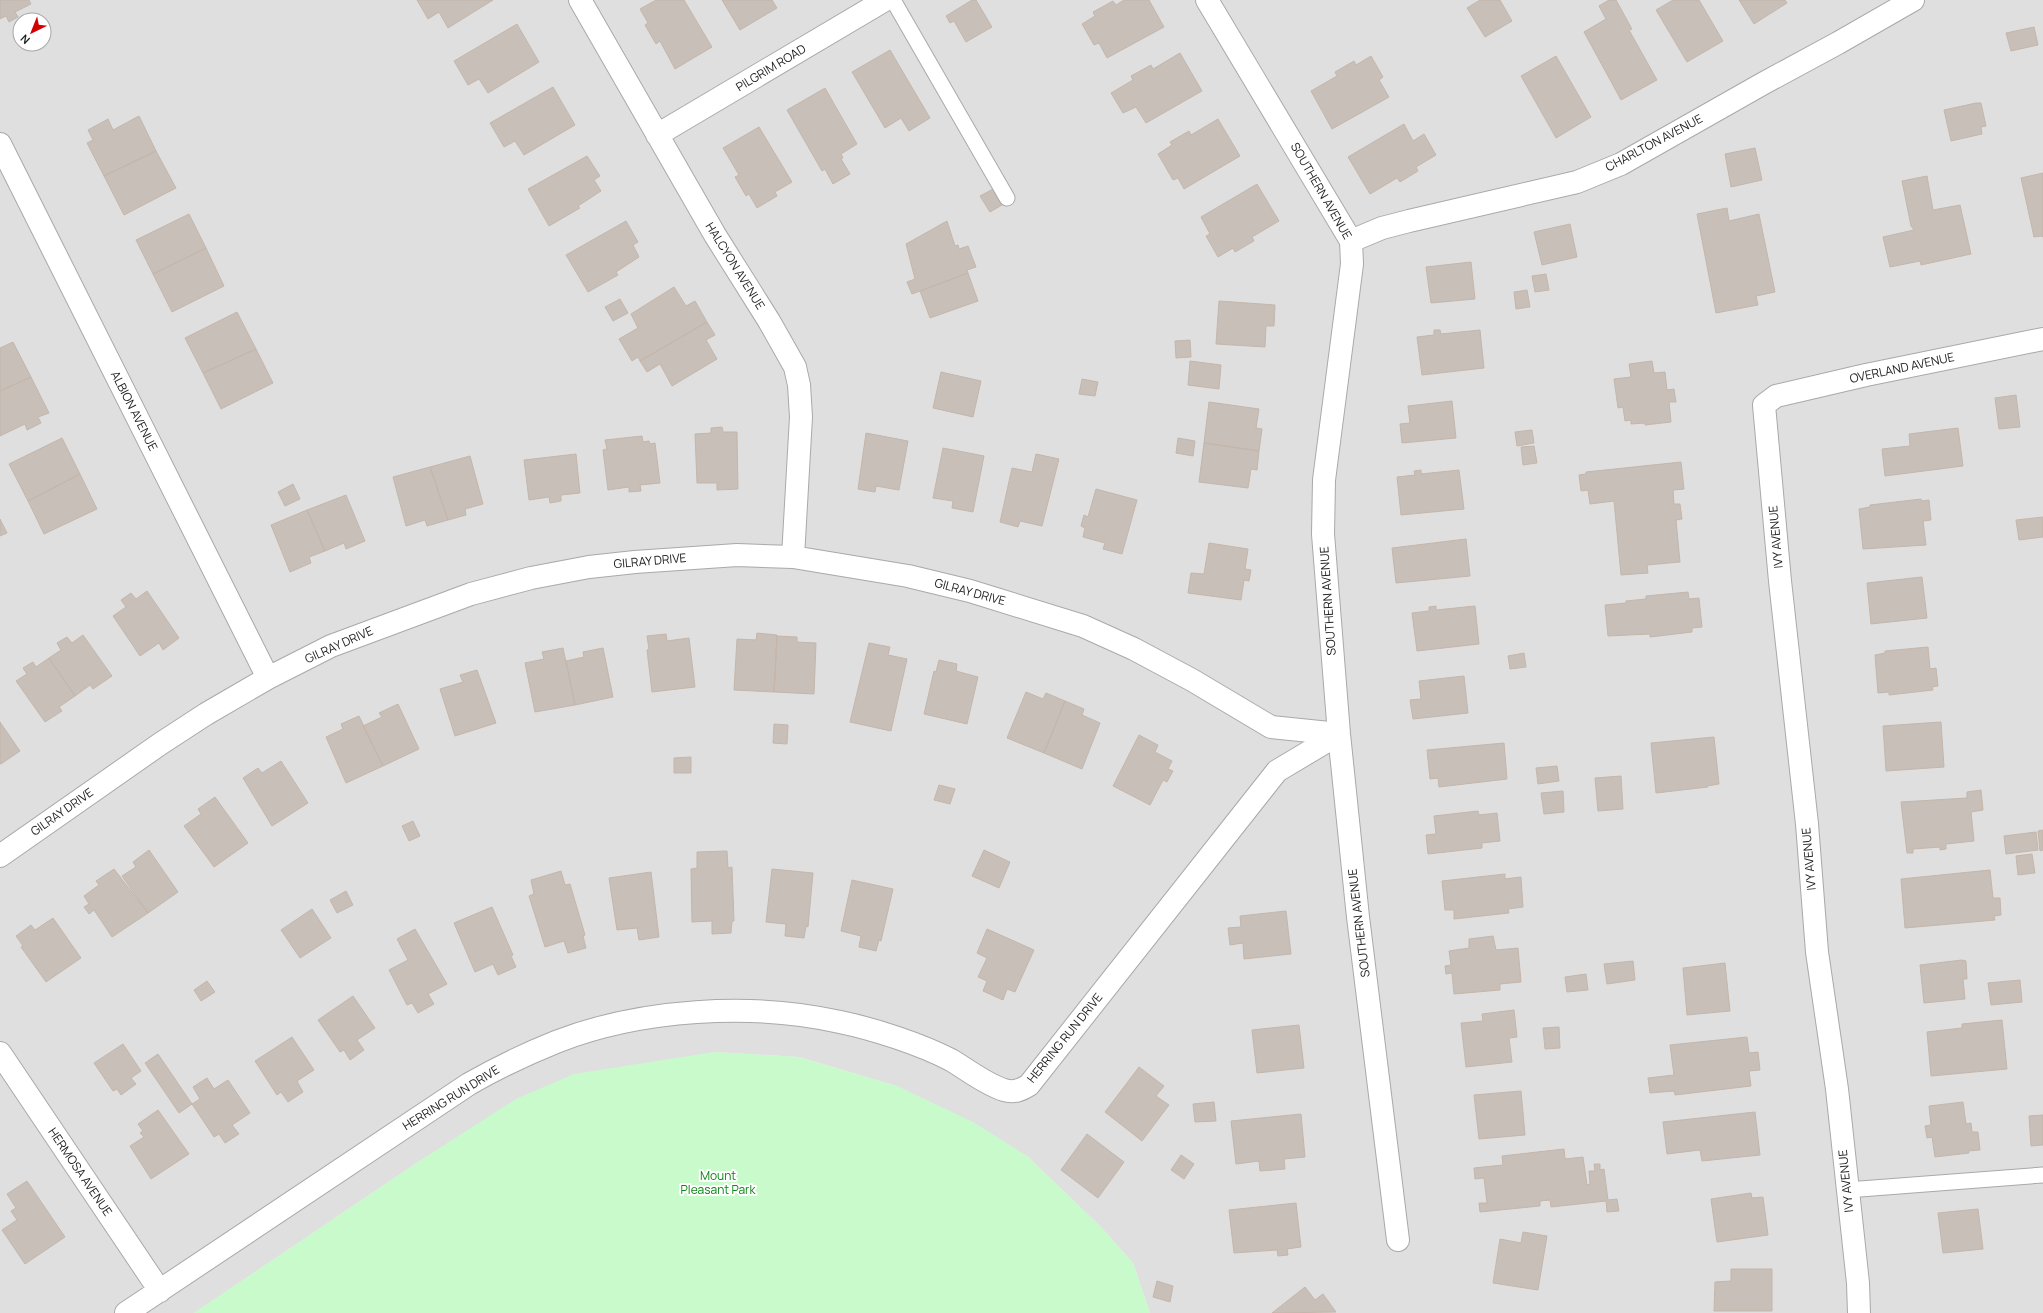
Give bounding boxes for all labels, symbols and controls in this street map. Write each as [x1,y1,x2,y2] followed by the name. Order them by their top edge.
[12,12,52,52] north arrow
[17,31,33,48] text: N
[733,40,809,95] street label: PILGRIM ROAD
[1602,110,1705,175] street label: CHARLTON AVENUE
[1287,139,1356,242] street label: SOUTHERN AVENUE
[702,219,769,313] street label: HALCYON AVENUE
[1848,348,1956,387] street label: OVERLAND AVENUE
[107,368,162,454] street label: ALBION AVENUE
[1764,505,1787,569] street label: IVY AVENUE
[1315,546,1340,656] street label: SOUTHERN AVENUE
[613,549,687,572] street label: GILRAY DRIVE
[933,574,1008,609] street label: GILRAY DRIVE
[302,622,376,667] street label: GILRAY DRIVE
[27,784,97,839] street label: GILRAY DRIVE
[1797,827,1820,891] street label: IVY AVENUE
[1343,868,1374,978] street label: SOUTHERN AVENUE
[1023,989,1106,1086] street label: HERRING RUN DRIVE
[399,1061,503,1134] street label: HERRING RUN DRIVE
[45,1124,116,1219] street label: HERMOSA AVENUE
[1834,1149,1857,1213] street label: IVY AVENUE
[681,1167,756,1198] park label: Mount Pleasant Park

